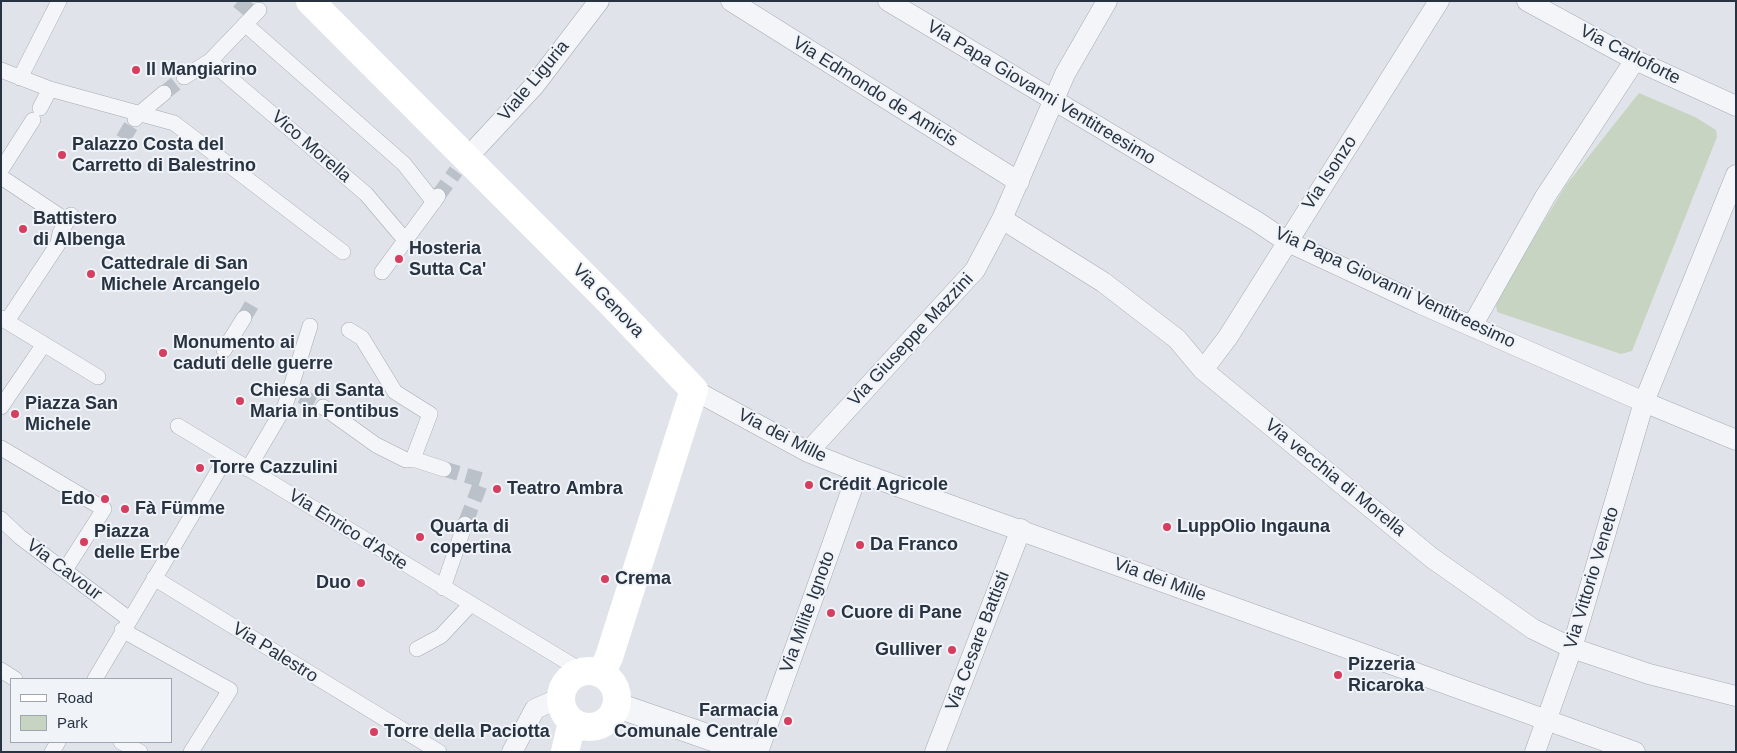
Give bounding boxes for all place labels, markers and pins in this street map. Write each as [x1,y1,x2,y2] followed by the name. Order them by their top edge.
[146,59,257,81] place label: Il Mangiarino
[130,64,142,76] marker: Il Mangiarino
[72,134,256,176] place label: Palazzo Costa del Carretto di Balestrino
[56,149,68,161] marker: Palazzo Costa del Carretto di Balestrino
[33,208,125,250] place label: Battistero di Albenga
[17,223,29,235] marker: Battistero di Albenga
[409,238,486,280] place label: Hosteria Sutta Ca'
[101,253,260,296] place label: Cattedrale di San Michele Arcangelo
[393,253,405,265] marker: Hosteria Sutta Ca'
[85,268,97,280] marker: Cattedrale di San Michele Arcangelo
[173,332,333,374] place label: Monumento ai caduti delle guerre
[157,347,169,359] marker: Monumento ai caduti delle guerre
[250,380,399,422] place label: Chiesa di Santa Maria in Fontibus
[25,393,118,436] place label: Piazza San Michele
[234,395,246,407] marker: Chiesa di Santa Maria in Fontibus
[9,408,21,420] marker: Piazza San Michele
[210,457,338,479] place label: Torre Cazzulini
[194,462,206,474] marker: Torre Cazzulini
[819,474,948,496] place label: Crédit Agricole
[507,478,623,500] place label: Teatro Ambra
[803,479,815,491] marker: Crédit Agricole
[491,483,503,495] marker: Teatro Ambra
[61,488,95,510] place label: Edo
[99,493,111,505] marker: Edo
[135,498,225,520] place label: Fà Fümme
[119,503,131,515] marker: Fà Fümme
[430,516,511,558] place label: Quarta di copertina
[1177,516,1330,538] place label: LuppOlio Ingauna
[94,521,180,564] place label: Piazza delle Erbe
[1161,521,1173,533] marker: LuppOlio Ingauna
[414,531,426,543] marker: Quarta di copertina
[870,534,958,556] place label: Da Franco
[78,536,90,548] marker: Piazza delle Erbe
[854,539,866,551] marker: Da Franco
[615,568,671,590] place label: Crema
[316,572,351,594] place label: Duo
[599,573,611,585] marker: Crema
[355,577,367,589] marker: Duo
[841,602,962,624] place label: Cuore di Pane
[825,607,837,619] marker: Cuore di Pane
[875,639,942,661] place label: Gulliver
[946,644,958,656] marker: Gulliver
[1348,654,1424,696] place label: Pizzeria Ricaroka
[1332,669,1344,681] marker: Pizzeria Ricaroka
[614,700,778,742] place label: Farmacia Comunale Centrale
[782,715,794,727] marker: Farmacia Comunale Centrale
[384,721,550,743] place label: Torre della Paciotta
[368,726,380,738] marker: Torre della Paciotta

